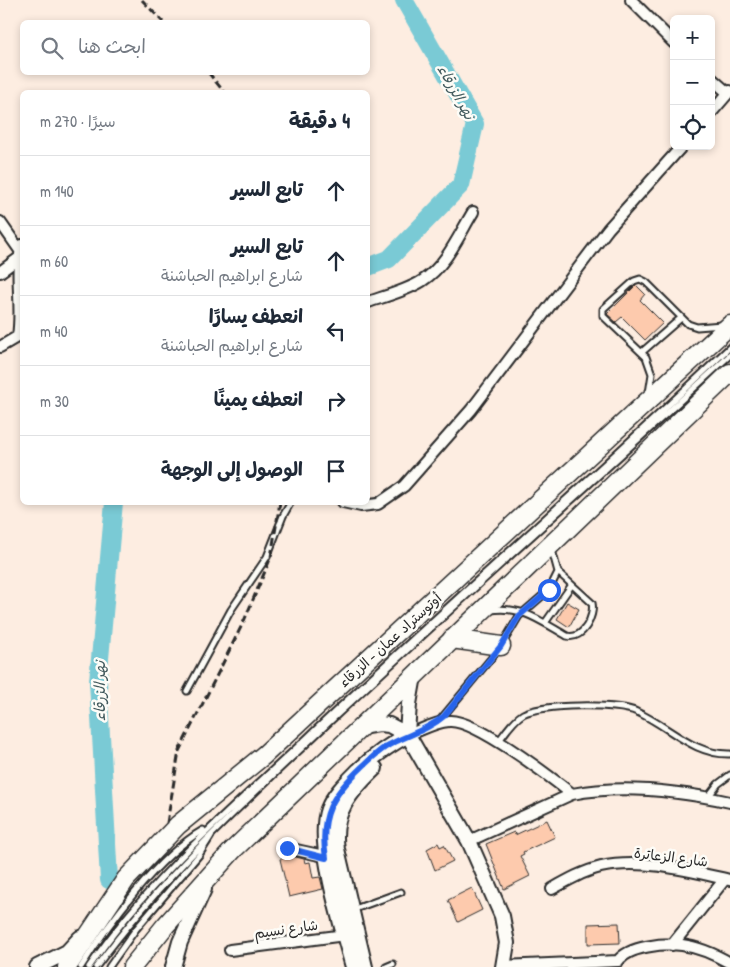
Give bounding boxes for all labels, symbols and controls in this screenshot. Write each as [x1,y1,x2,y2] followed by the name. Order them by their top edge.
[670,15,715,150] map controls
[670,15,715,60] button: +
[20,20,370,75] search box
[78,33,146,59] text: ابحث هنا
[38,34,66,62] icon: search
[433,60,481,125] water label: نهر الزرقاء
[670,60,715,105] button: −
[670,105,715,150] button: locate
[289,106,350,135] text: 4 دقيقة
[40,110,116,132] text: سيرًا · 270 m
[231,176,303,202] text: تابع السير
[322,177,350,205] icon: ahead
[40,180,74,202] text: 140 m
[231,233,303,259] text: تابع السير
[322,247,350,275] icon: ahead
[40,250,68,272] text: 60 m
[161,264,303,286] text: شارع ابراهيم الحباشنة
[209,303,303,329] text: انعطف يسارًا
[322,317,350,345] icon: left
[40,320,68,342] text: 40 m
[161,334,303,356] text: شارع ابراهيم الحباشنة
[214,386,303,412] text: انعطف يمينًا
[322,387,350,415] icon: right
[40,390,69,412] text: 30 m
[161,456,303,482] text: الوصول إلى الوجهة
[322,457,350,485] icon: arrive
[538,579,561,602] route start
[334,588,446,691] street label: أوتوستراد عمان - الزرقاء
[89,659,110,721] water label: نهر الزرقاء
[276,837,299,860] route end
[633,843,709,871] street label: شارع الزعاترة
[253,915,319,944] street label: شارع نسيم

